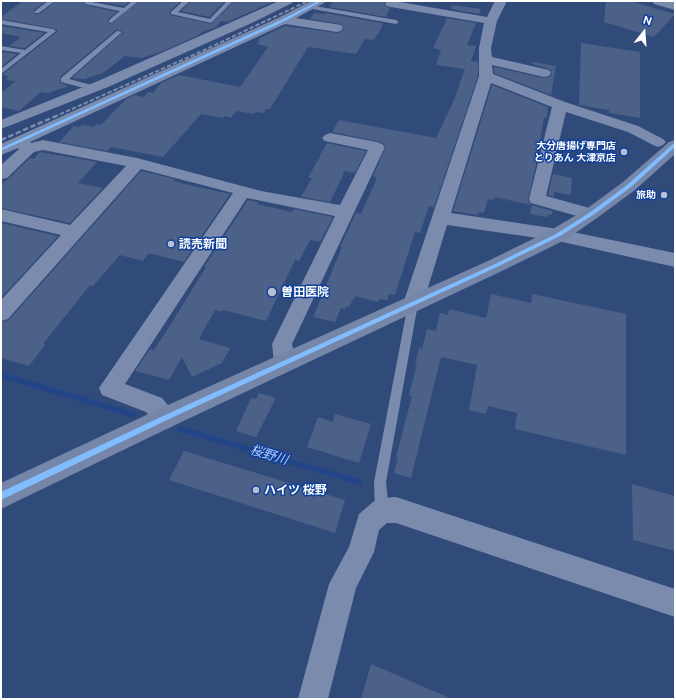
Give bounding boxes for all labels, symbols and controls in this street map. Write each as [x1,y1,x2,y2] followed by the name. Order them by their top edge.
[624,12,664,52] north arrow
[642,14,653,28] text: N
[534,140,616,164] place label: 大分唐揚げ専門店 とりあん 大津京店
[619,147,629,157] marker: 大分唐揚げ専門店 とりあん 大津京店
[636,189,656,201] place label: 旅助
[659,190,669,200] marker: 旅助
[179,237,227,251] place label: 読売新聞
[166,239,176,249] marker: 読売新聞
[281,285,329,299] place label: 曽田医院
[266,286,278,298] marker: 曽田医院
[248,442,290,468] water label: 桜野川
[264,483,327,497] place label: ハイツ 桜野
[251,485,261,495] marker: ハイツ 桜野

